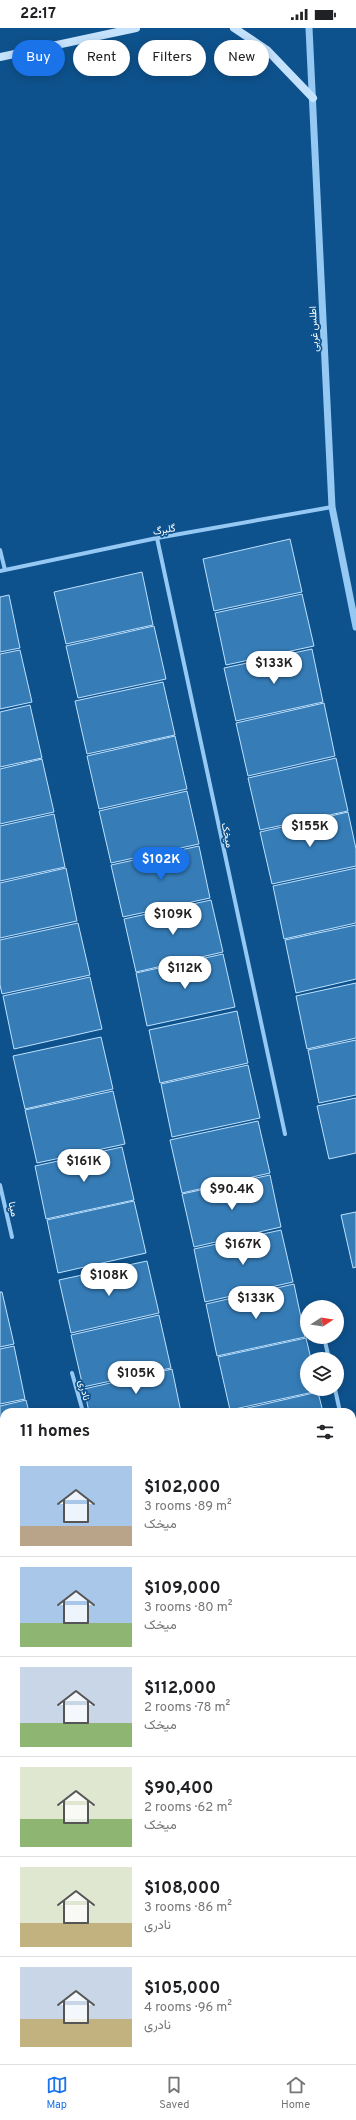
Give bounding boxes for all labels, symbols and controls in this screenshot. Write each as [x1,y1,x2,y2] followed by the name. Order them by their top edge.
[20,5,56,24] text: 22:17
[12,40,65,76] chip: Buy
[73,40,130,76] chip: Rent
[138,40,206,76] chip: Filters
[214,40,269,76] chip: New
[307,306,322,352] street label: اطلس غربی
[152,522,177,539] street label: گلبرگ
[246,651,302,685] pin: $133K
[255,656,293,672] text: $133K
[282,814,338,848] pin: $155K
[291,819,329,835] text: $155K
[218,822,236,849] street label: میخک
[133,847,189,881] pin: $102K
[142,852,180,868] text: $102K
[145,902,201,936] pin: $109K
[154,907,192,923] text: $109K
[157,956,213,990] pin: $112K
[167,961,203,977] text: $112K
[56,1149,112,1183] pin: $161K
[66,1154,102,1170] text: $161K
[199,1177,265,1211] pin: $90.4K
[209,1182,255,1198] text: $90.4K
[5,1201,21,1218] street label: مینا
[215,1232,271,1266] pin: $167K
[224,1237,262,1253] text: $167K
[81,1263,137,1297] pin: $108K
[90,1268,128,1284] text: $108K
[228,1286,284,1320] pin: $133K
[237,1291,275,1307] text: $133K
[300,1300,344,1344] north arrow
[300,1300,344,1396] map controls
[300,1352,344,1396] button: layers
[108,1361,164,1395] pin: $105K
[117,1366,155,1382] text: $105K
[75,1379,93,1402] street label: نادری
[20,1421,90,1443] text: 11 homes
[314,1421,336,1443] icon: filters
[144,1477,221,1499] text: $102,000
[52,1482,100,1530] icon: home
[144,1499,232,1515] text: 3 rooms · 89 m²
[144,1517,177,1533] text: میخک
[144,1578,221,1600] text: $109,000
[52,1583,100,1631] icon: home
[144,1600,232,1616] text: 3 rooms · 80 m²
[144,1618,177,1634] text: میخک
[144,1678,216,1700] text: $112,000
[52,1683,100,1731] icon: home
[144,1700,230,1716] text: 2 rooms · 78 m²
[144,1718,177,1734] text: میخک
[144,1778,214,1800] text: $90,400
[52,1783,100,1831] icon: home
[144,1800,232,1816] text: 2 rooms · 62 m²
[144,1818,177,1834] text: میخک
[144,1878,220,1900] text: $108,000
[52,1883,100,1931] icon: home
[144,1900,232,1916] text: 3 rooms · 86 m²
[144,1918,171,1934] text: نادری
[144,1978,221,2000] text: $105,000
[52,1983,100,2031] icon: home
[144,2000,232,2016] text: 4 rooms · 96 m²
[144,2018,171,2034] text: نادری
[46,2074,68,2112] tab: Map
[159,2074,190,2112] tab: Saved
[281,2074,310,2112] tab: Home

